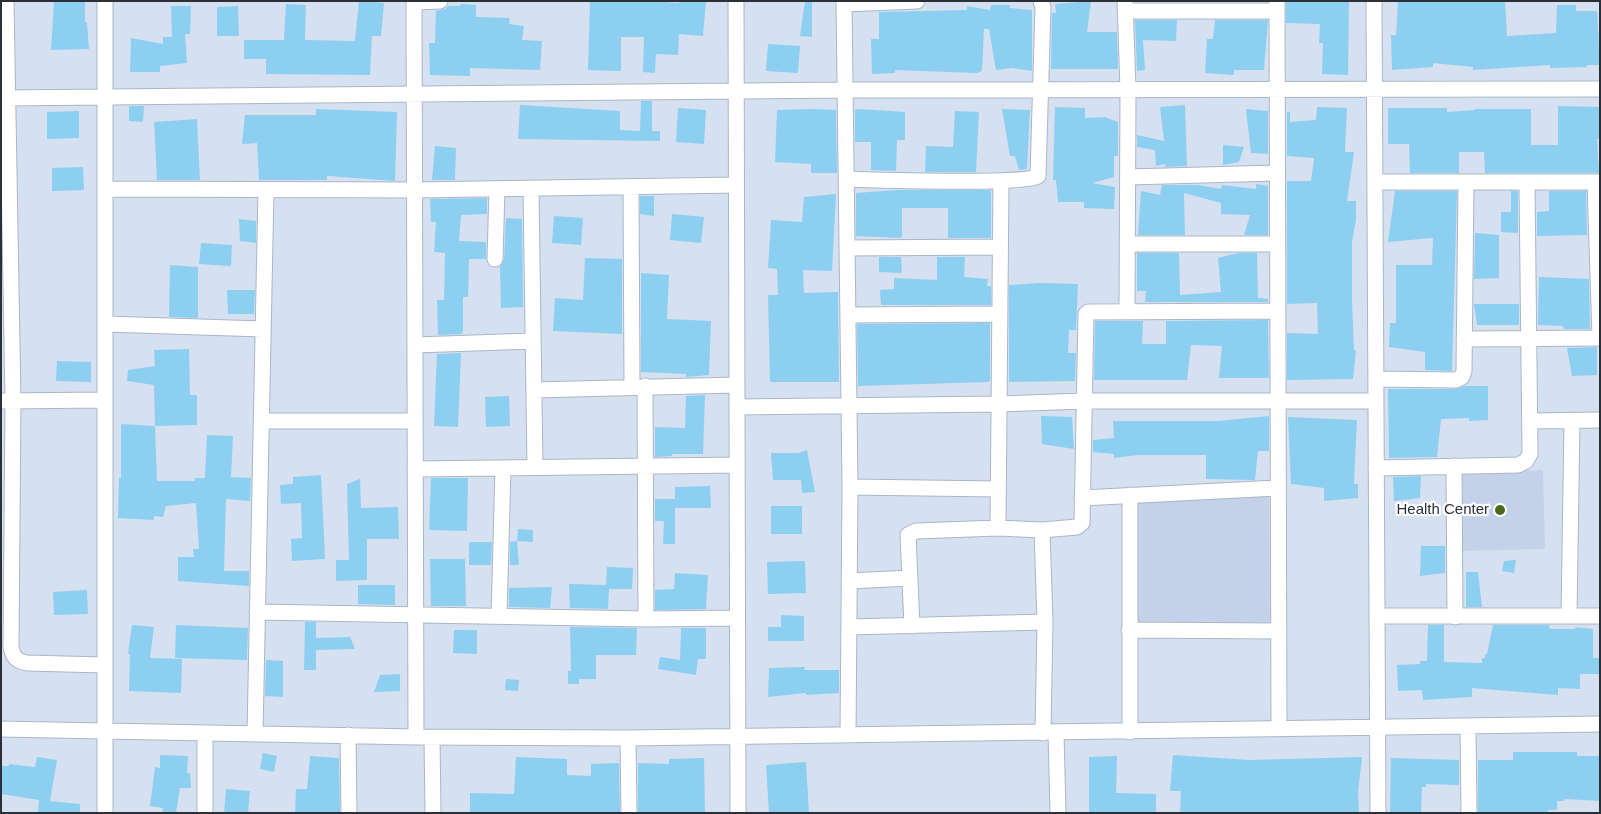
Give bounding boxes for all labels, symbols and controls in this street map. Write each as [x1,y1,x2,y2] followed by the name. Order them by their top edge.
[1396,501,1489,519] place label: Health Center
[1493,503,1507,517] marker: Health Center

